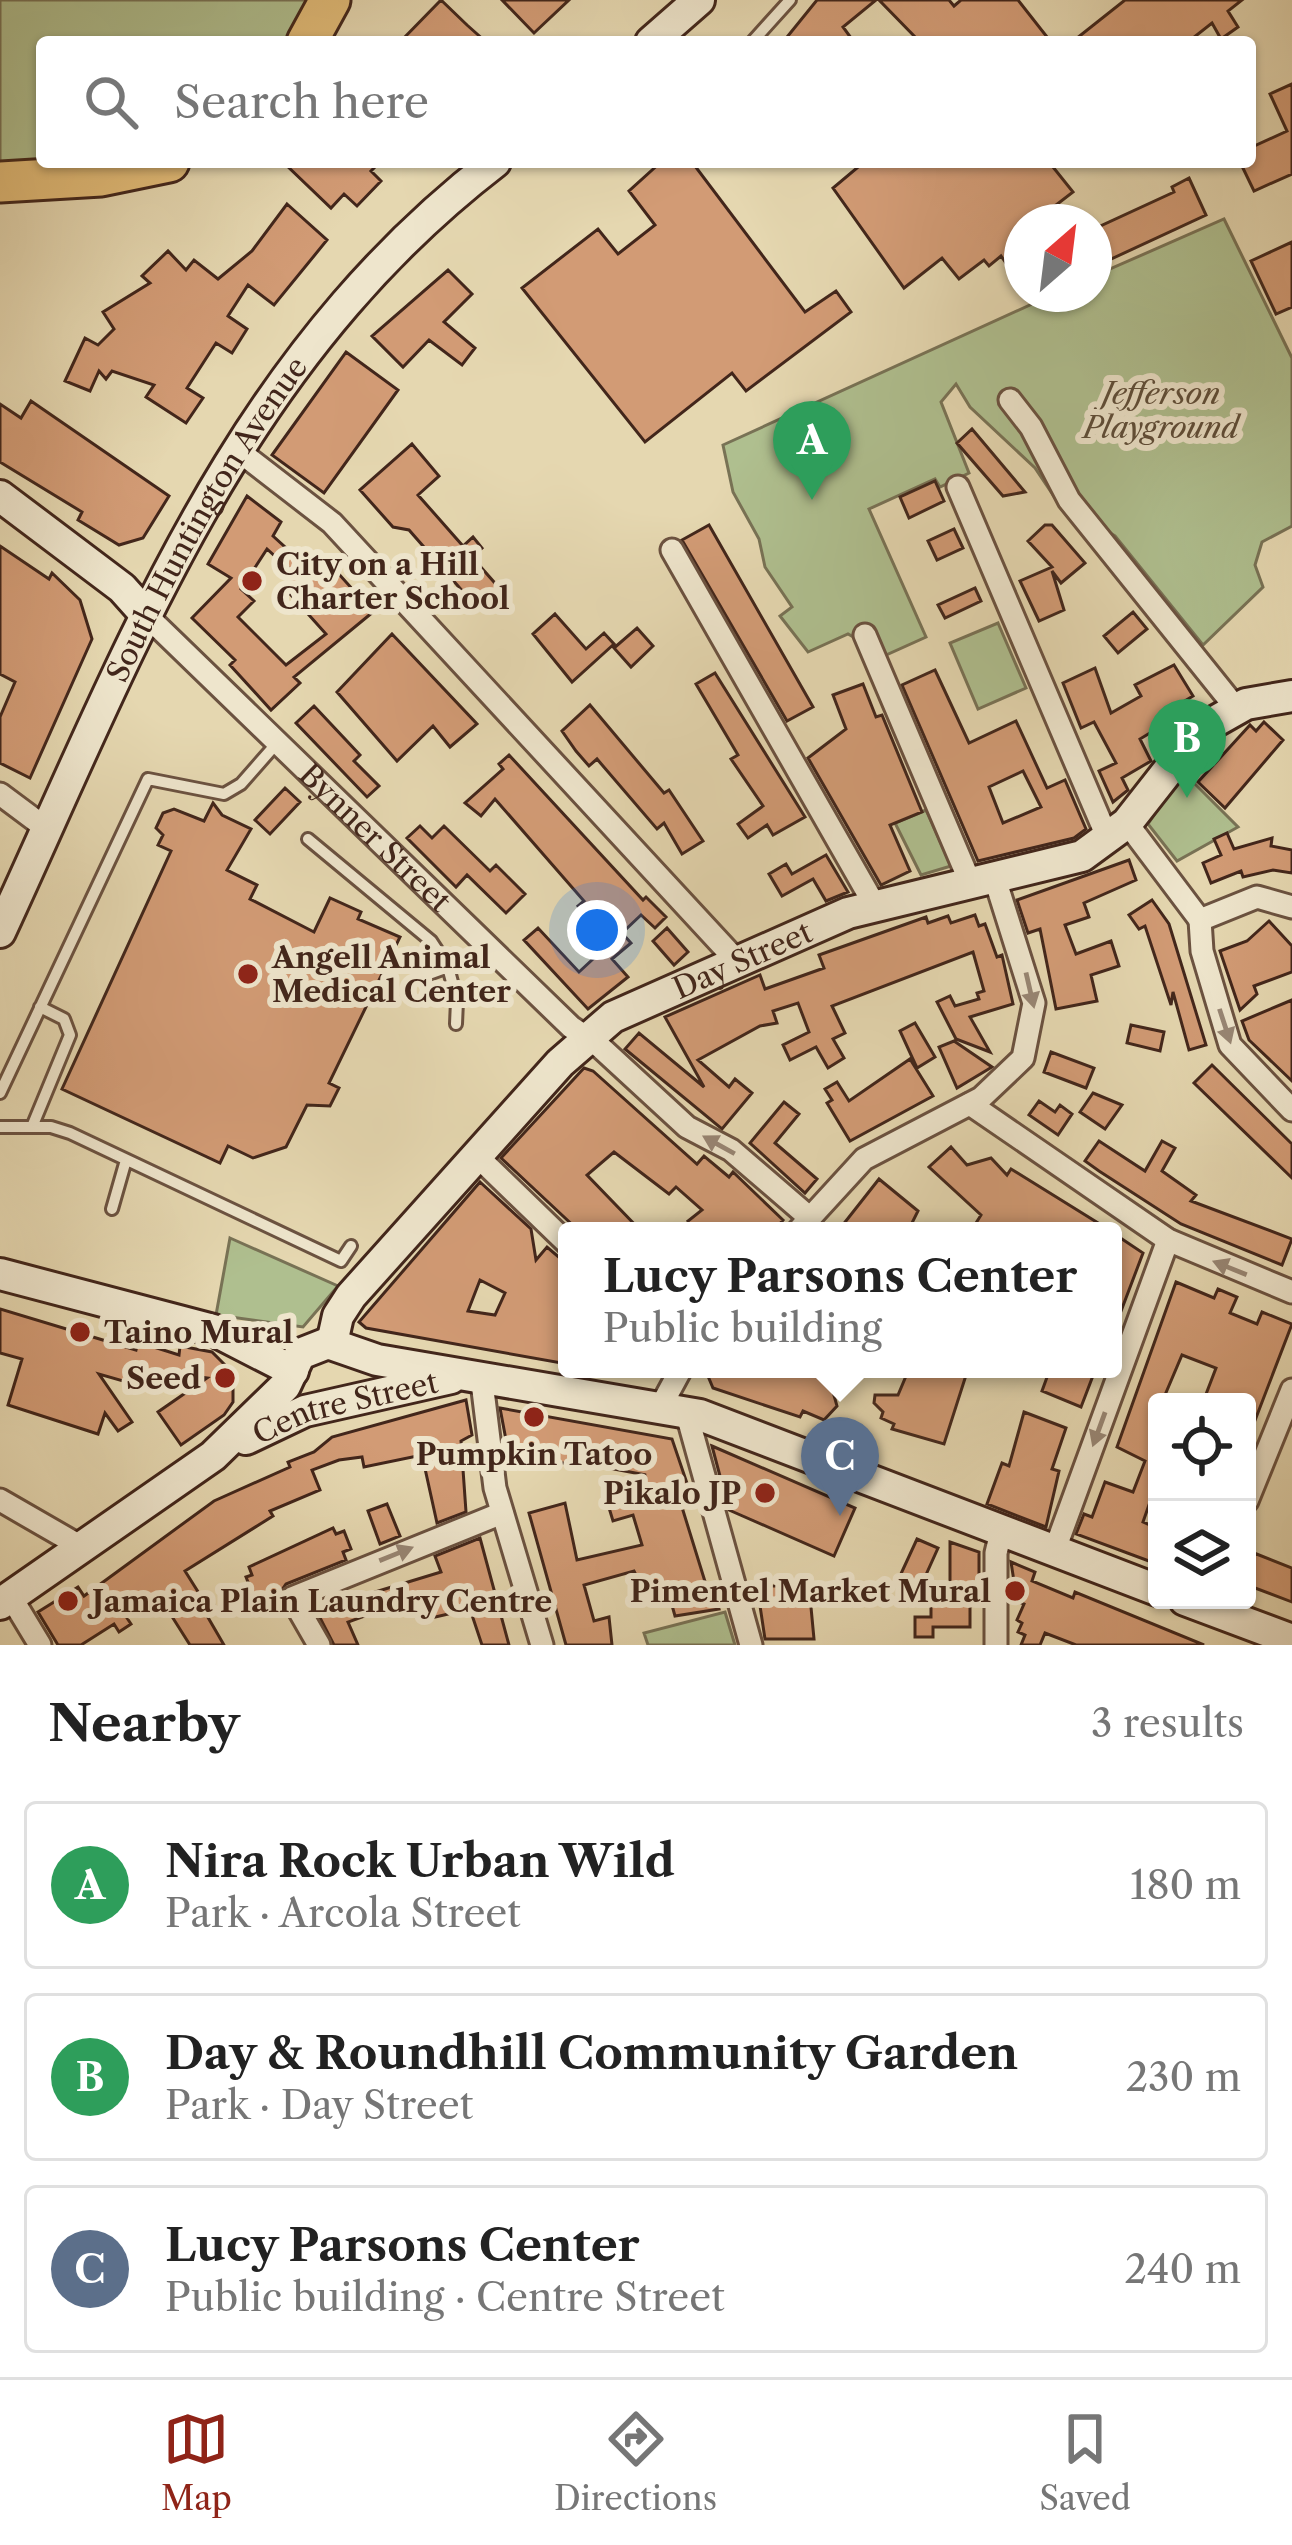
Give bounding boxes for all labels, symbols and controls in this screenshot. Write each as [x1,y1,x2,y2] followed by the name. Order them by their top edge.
[36,36,1256,168] search box
[78,69,144,135] icon: search
[174,74,429,130] text: Search here
[1004,204,1112,312] north arrow
[98,349,315,688] street label: South Huntington Avenue
[1081,375,1242,446] park label: Jefferson Playground
[773,401,851,500] pin: A
[276,546,510,617] place label: City on a Hill Charter School
[239,568,265,594] marker: City on a Hill Charter School
[1148,699,1226,798] pin: B
[292,756,459,919] street label: Bynner Street
[567,900,627,960] your location
[667,913,818,1007] street label: Day Street
[271,939,511,1010] place label: Angell Animal Medical Center
[235,961,261,987] marker: Angell Animal Medical Center
[1021,972,1040,1009] one-way arrow
[1216,1008,1235,1045] one-way arrow
[702,1135,736,1156] one-way arrow
[558,1222,1122,1378] popup
[603,1248,1077,1304] text: Lucy Parsons Center
[1211,1258,1247,1277] one-way arrow
[603,1304,882,1352] text: Public building
[104,1314,293,1351] place label: Taino Mural
[67,1319,93,1345] marker: Taino Mural
[126,1360,201,1397] place label: Seed
[246,1363,442,1452] street label: Centre Street
[212,1365,238,1391] marker: Seed
[1148,1393,1256,1609] map controls
[1148,1393,1256,1501] button: locate
[521,1404,547,1430] marker: Pumpkin Tatoo
[1089,1411,1107,1447] one-way arrow
[801,1417,879,1516] pin: C
[416,1436,652,1473] place label: Pumpkin Tatoo
[603,1475,741,1512] place label: Pikalo JP
[752,1480,778,1506] marker: Pikalo JP
[1148,1501,1256,1609] button: layers
[379,1544,415,1563] one-way arrow
[630,1573,991,1610] place label: Pimentel Market Mural
[1002,1578,1028,1604] marker: Pimentel Market Mural
[87,1583,552,1620] place label: Jamaica Plain Laundry Centre
[55,1588,81,1614] marker: Jamaica Plain Laundry Centre
[48,1692,240,1754] text: Nearby
[1091,1699,1244,1747] text: 3 results
[165,1833,675,1889] text: Nira Rock Urban Wild
[75,1861,105,1909] text: A
[1130,1861,1241,1909] text: 180 m
[165,1889,521,1937] text: Park · Arcola Street
[165,2025,1018,2081] text: Day & Roundhill Community Garden
[76,2053,105,2101] text: B
[1126,2053,1241,2101] text: 230 m
[165,2081,473,2129] text: Park · Day Street
[165,2217,640,2273] text: Lucy Parsons Center
[74,2245,106,2293] text: C
[1125,2245,1241,2293] text: 240 m
[165,2273,725,2321] text: Public building · Centre Street
[161,2406,232,2519] tab: Map
[554,2406,717,2519] tab: Directions
[1039,2406,1131,2519] tab: Saved

